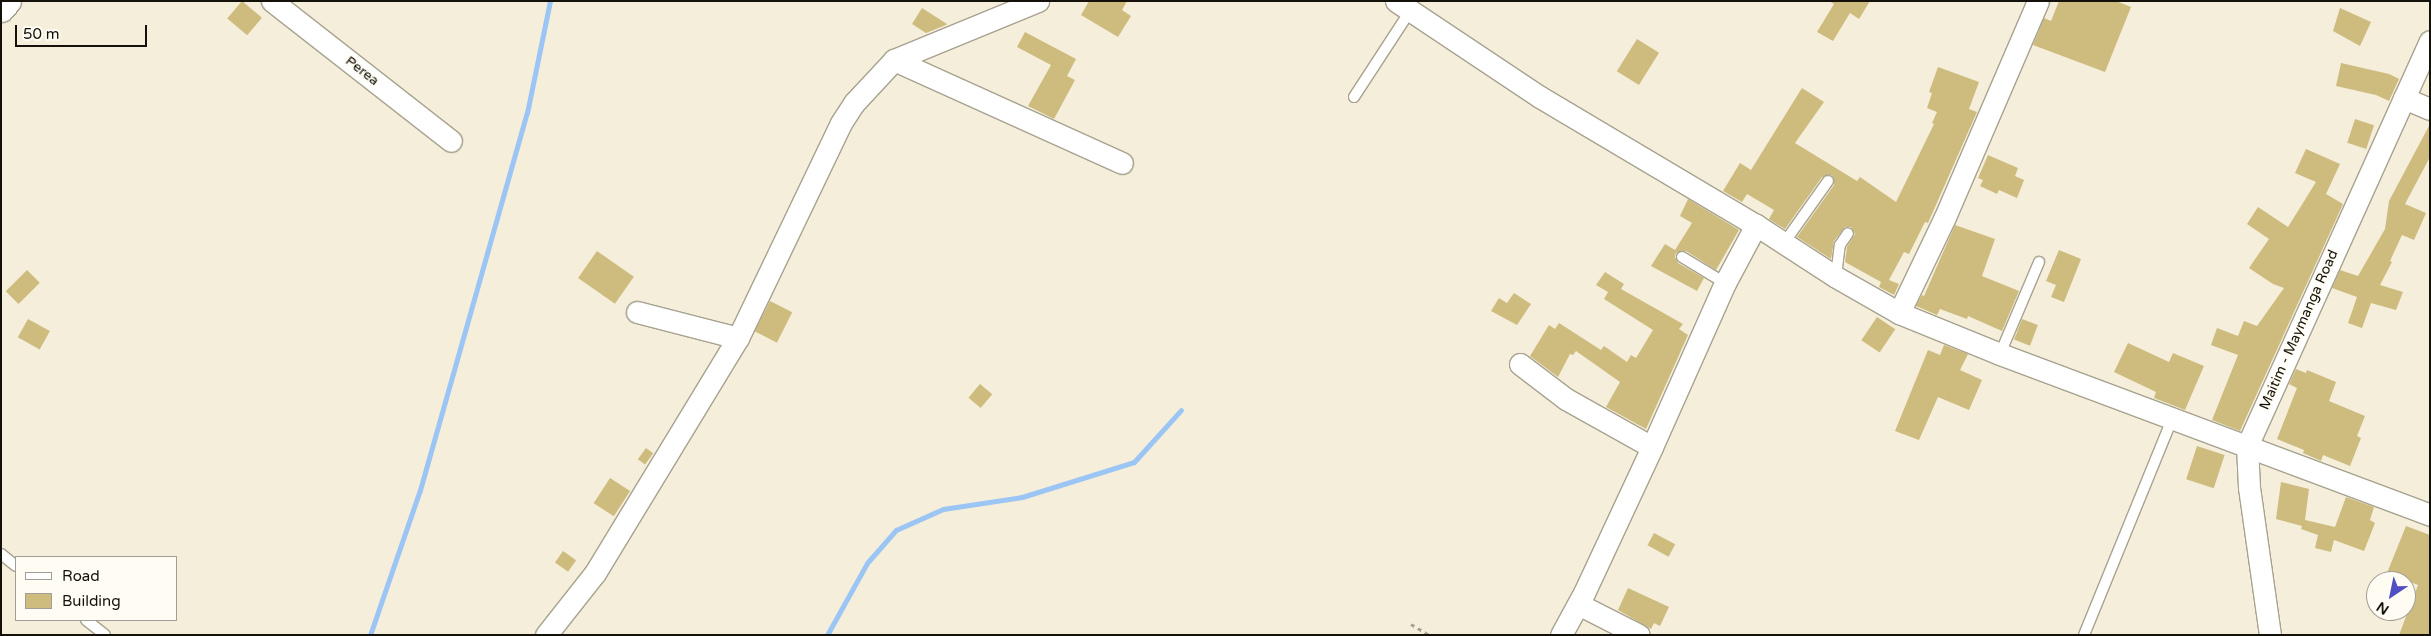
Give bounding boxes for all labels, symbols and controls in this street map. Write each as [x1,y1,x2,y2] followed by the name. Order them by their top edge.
[18,15,150,47] scale bar
[23,25,60,43] text: 50 m
[342,53,382,89] street label: Perea
[2256,248,2342,412] street label: Maitim - Maymanga Road
[15,556,178,621] legend
[62,567,100,585] text: Road
[2366,571,2416,621] north arrow
[62,592,121,610] text: Building
[2373,598,2392,618] text: N

